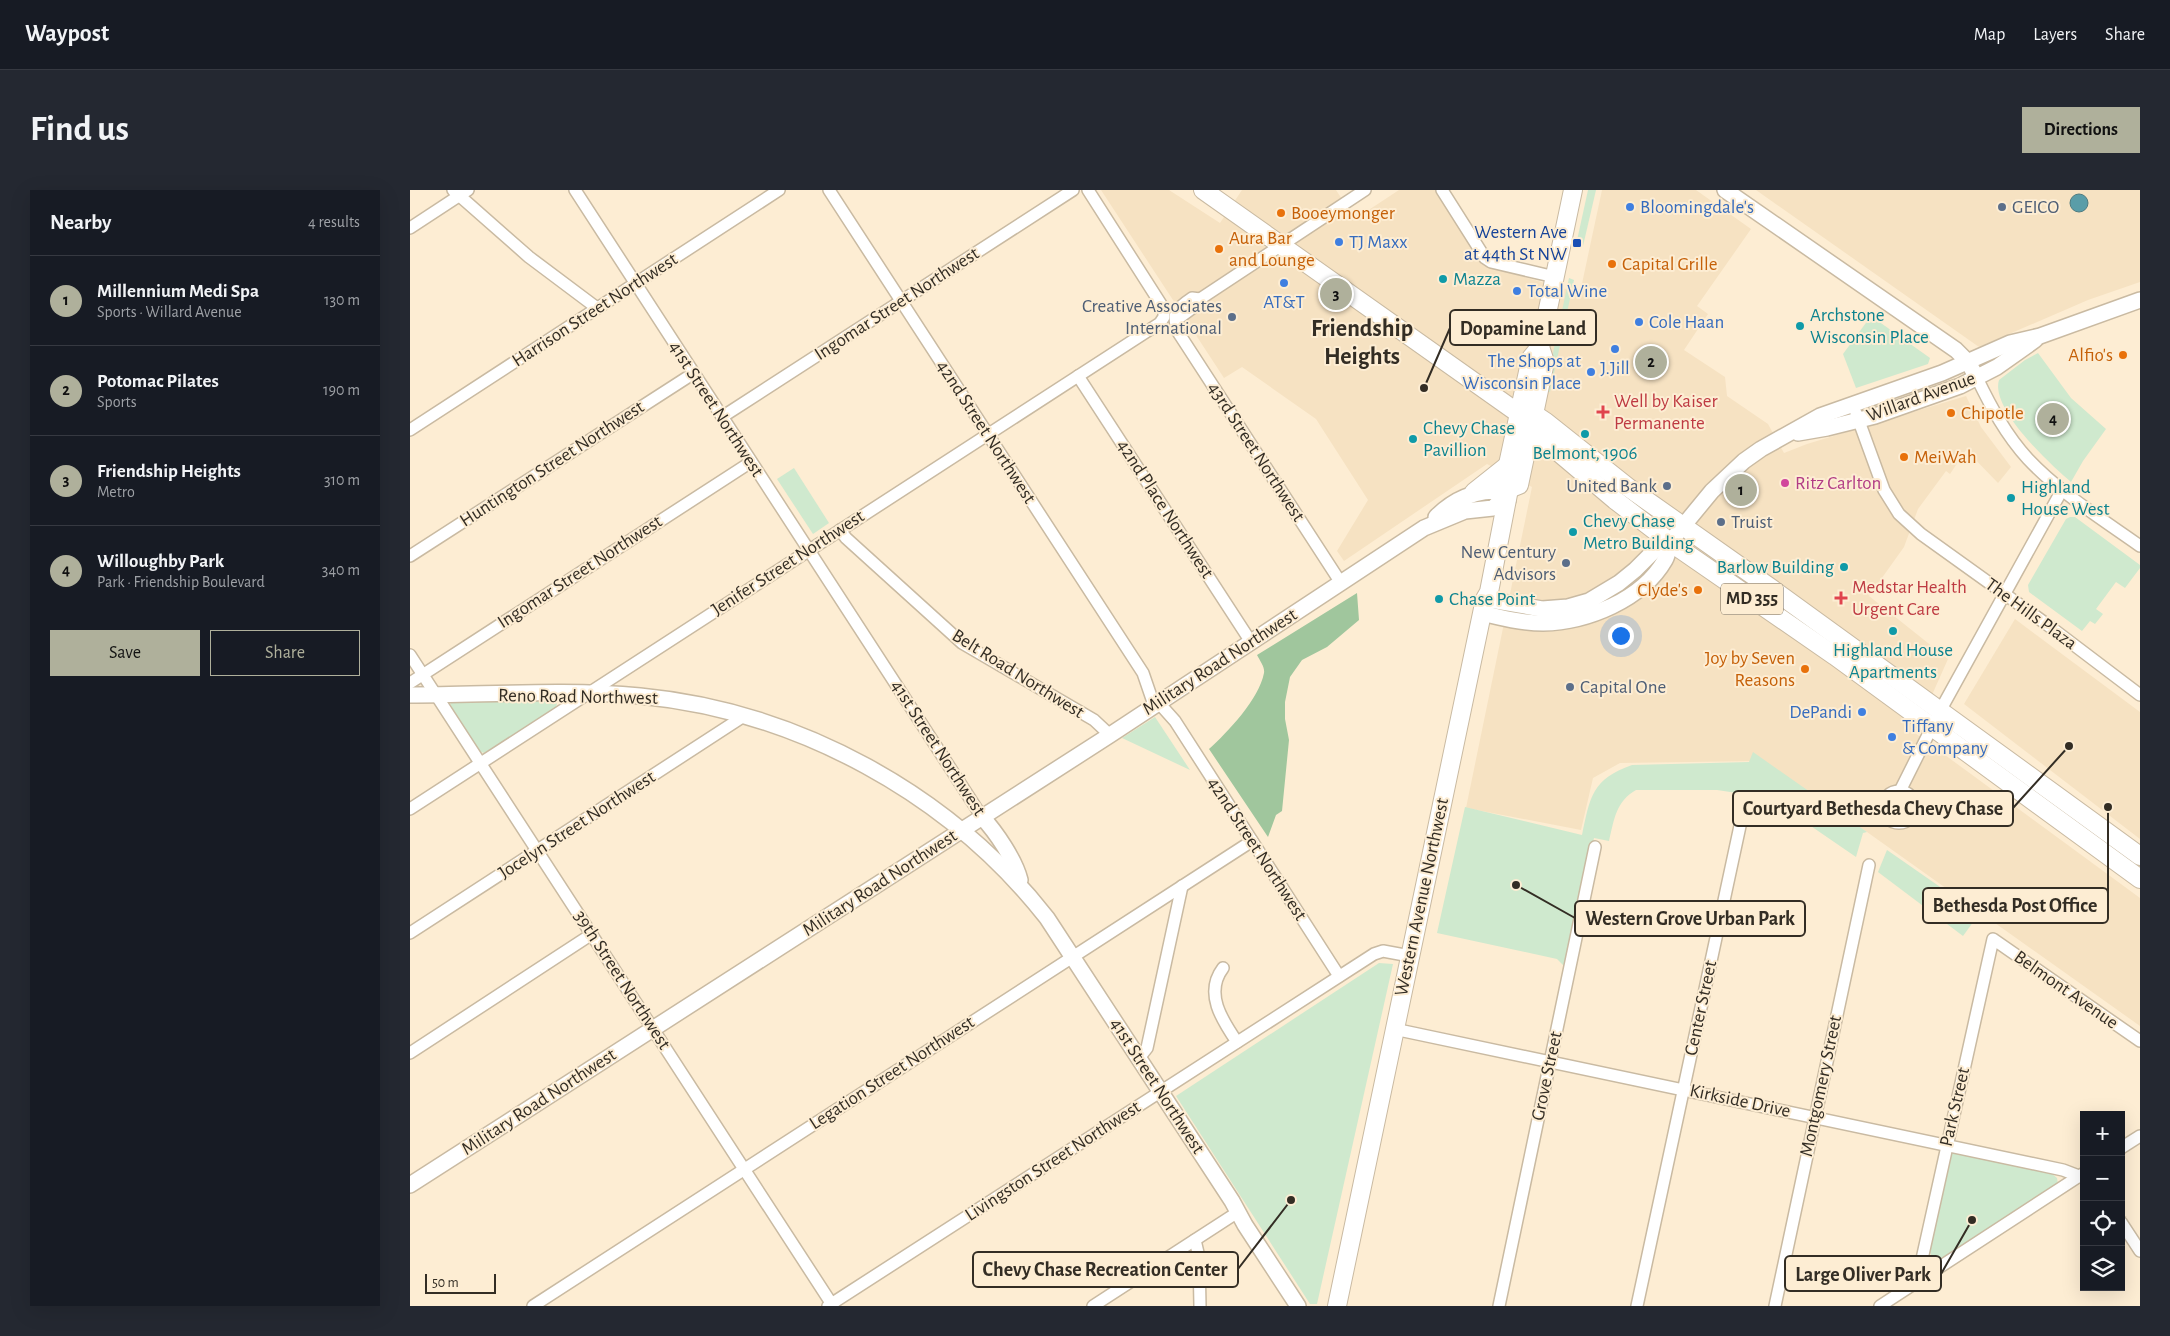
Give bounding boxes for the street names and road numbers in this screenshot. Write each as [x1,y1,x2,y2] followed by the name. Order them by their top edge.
[811,244,983,364] street label: Ingomar Street Northwest
[509,250,681,370] street label: Harrison Street Northwest
[665,338,767,480] street label: 41st Street Northwest
[933,357,1039,507] street label: 42nd Street Northwest
[1864,369,1978,425] street label: Willard Avenue
[1204,379,1308,525] street label: 43rd Street Northwest
[456,397,648,531] street label: Huntington Street Northwest
[1113,436,1217,582] street label: 42nd Place Northwest
[708,507,868,619] street label: Jenifer Street Northwest
[494,512,666,632] street label: Ingomar Street Northwest
[1982,575,2080,654] street label: The Hills Plaza
[1721,584,1783,614] road number: MD 355
[1139,605,1301,719] street label: Military Road Northwest
[949,626,1087,722] street label: Belt Road Northwest
[887,677,989,819] street label: 41st Street Northwest
[498,686,658,708] street label: Reno Road Northwest
[495,767,659,883] street label: Jocelyn Street Northwest
[1204,774,1310,924] street label: 42nd Street Northwest
[1392,796,1452,998] street label: Western Avenue Northwest
[799,826,961,940] street label: Military Road Northwest
[570,907,674,1053] street label: 39th Street Northwest
[2010,947,2122,1033] street label: Belmont Avenue
[1682,959,1720,1057] street label: Center Street
[806,1013,978,1133] street label: Legation Street Northwest
[1797,1014,1845,1158] street label: Montgomery Street
[1106,1015,1208,1157] street label: 41st Street Northwest
[1528,1030,1566,1122] street label: Grove Street
[458,1045,620,1159] street label: Military Road Northwest
[1937,1066,1973,1148] street label: Park Street
[1688,1081,1792,1121] street label: Kirkside Drive
[962,1097,1144,1225] street label: Livingston Street Northwest

